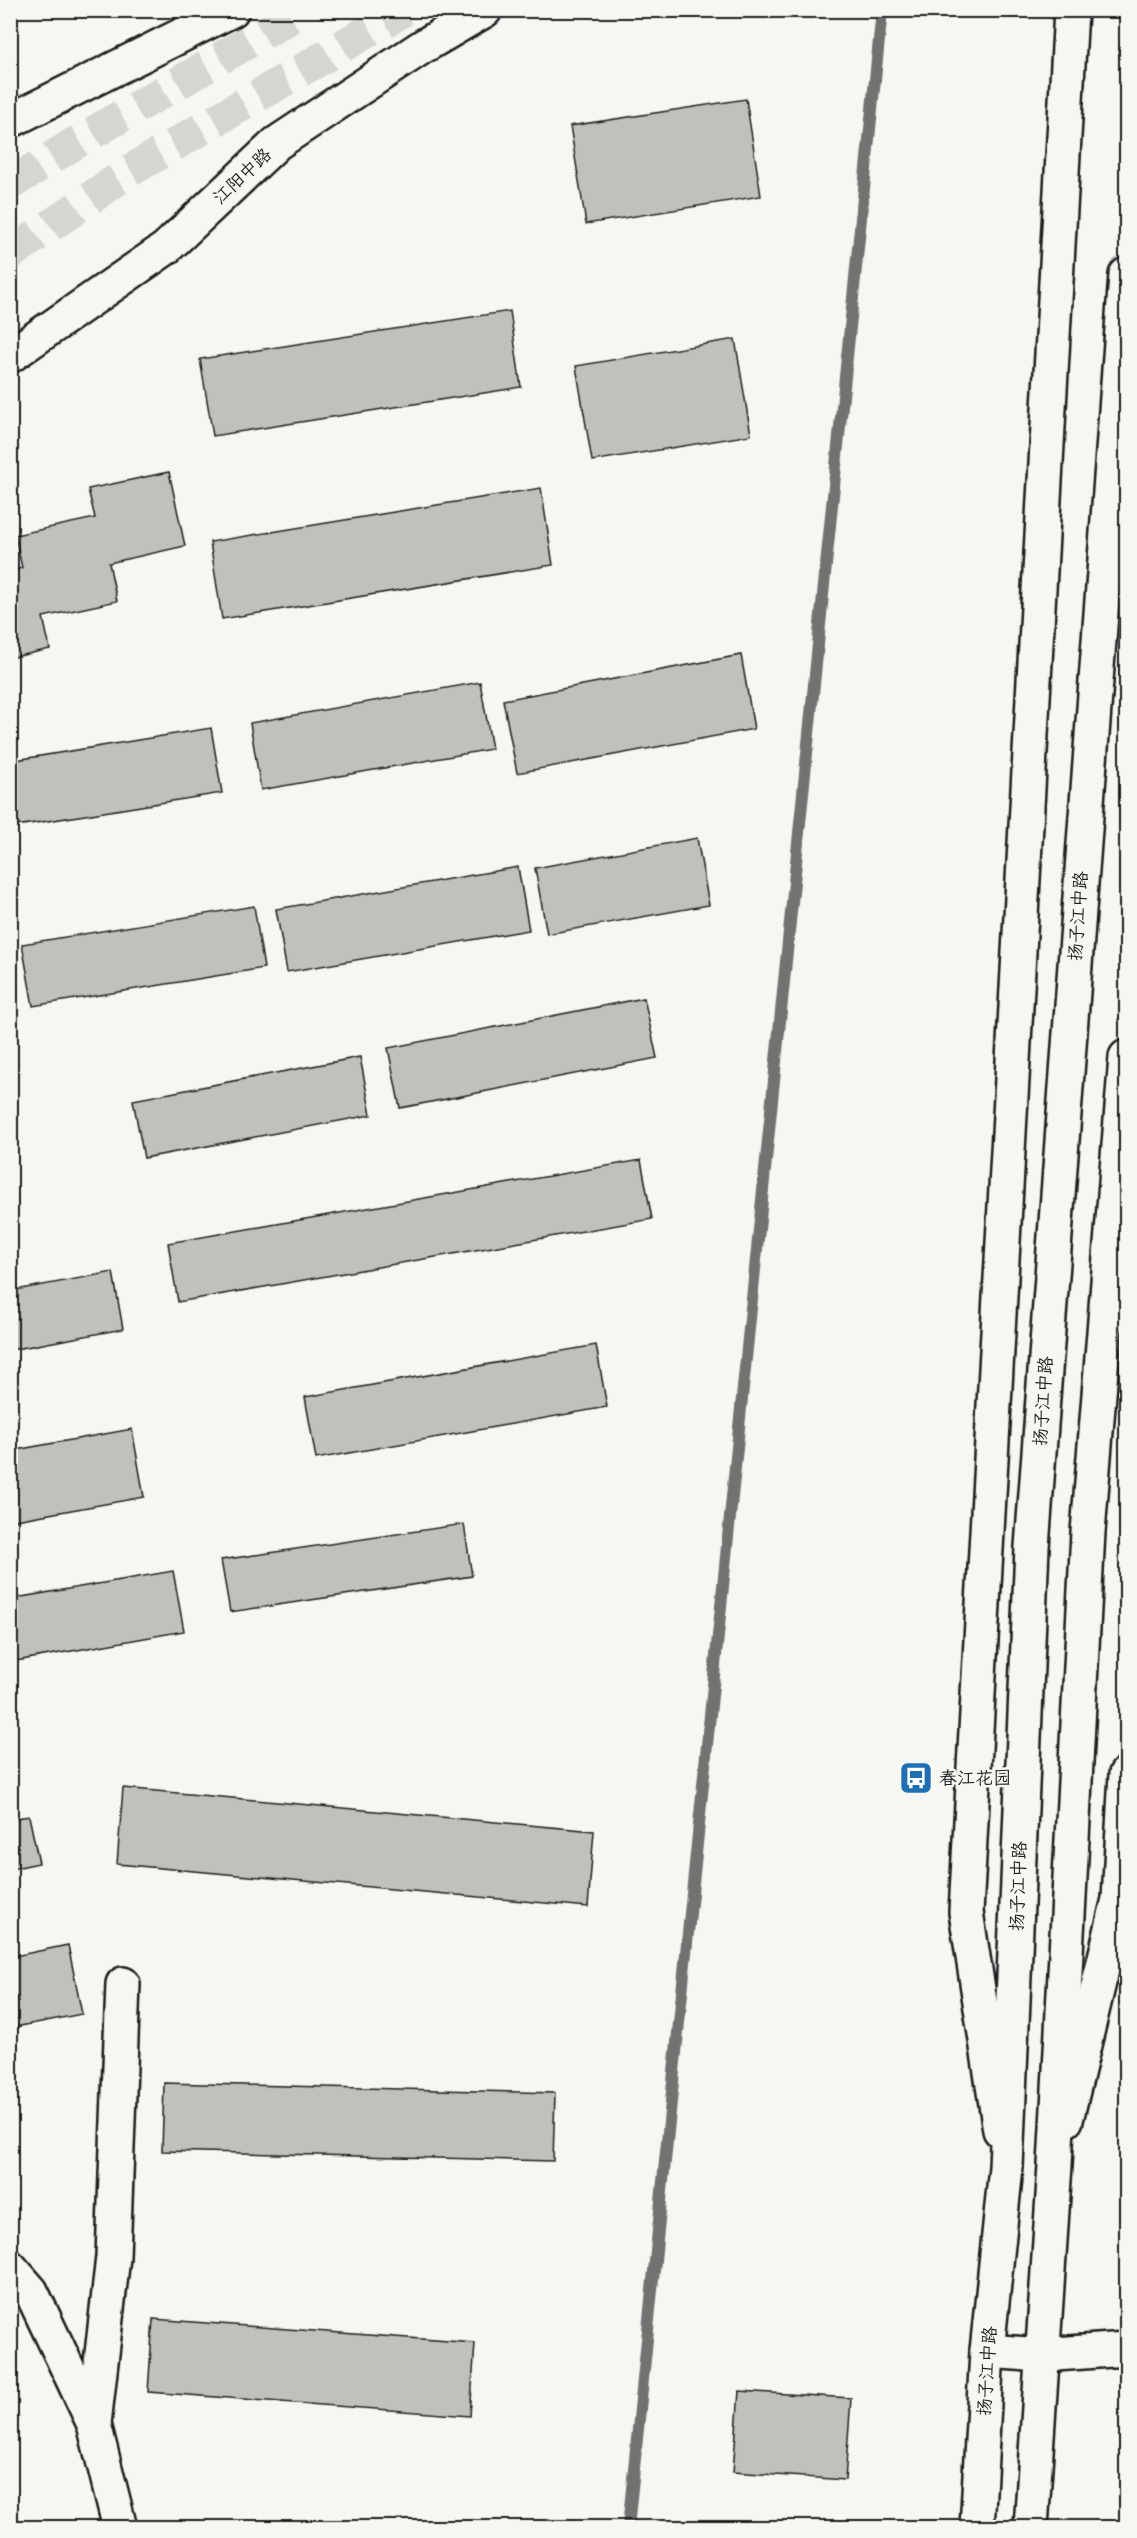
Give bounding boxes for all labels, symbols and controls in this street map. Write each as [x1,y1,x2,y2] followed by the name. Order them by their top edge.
[207,143,276,209] street label: 江阳中路
[1063,870,1092,962] street label: 扬子江中路
[1028,1355,1057,1447] street label: 扬子江中路
[898,1760,934,1796] bus stop icon: 春江花园
[939,1766,1011,1789] place label: 春江花园
[1004,1841,1031,1931] street label: 扬子江中路
[972,2325,1001,2417] street label: 扬子江中路

